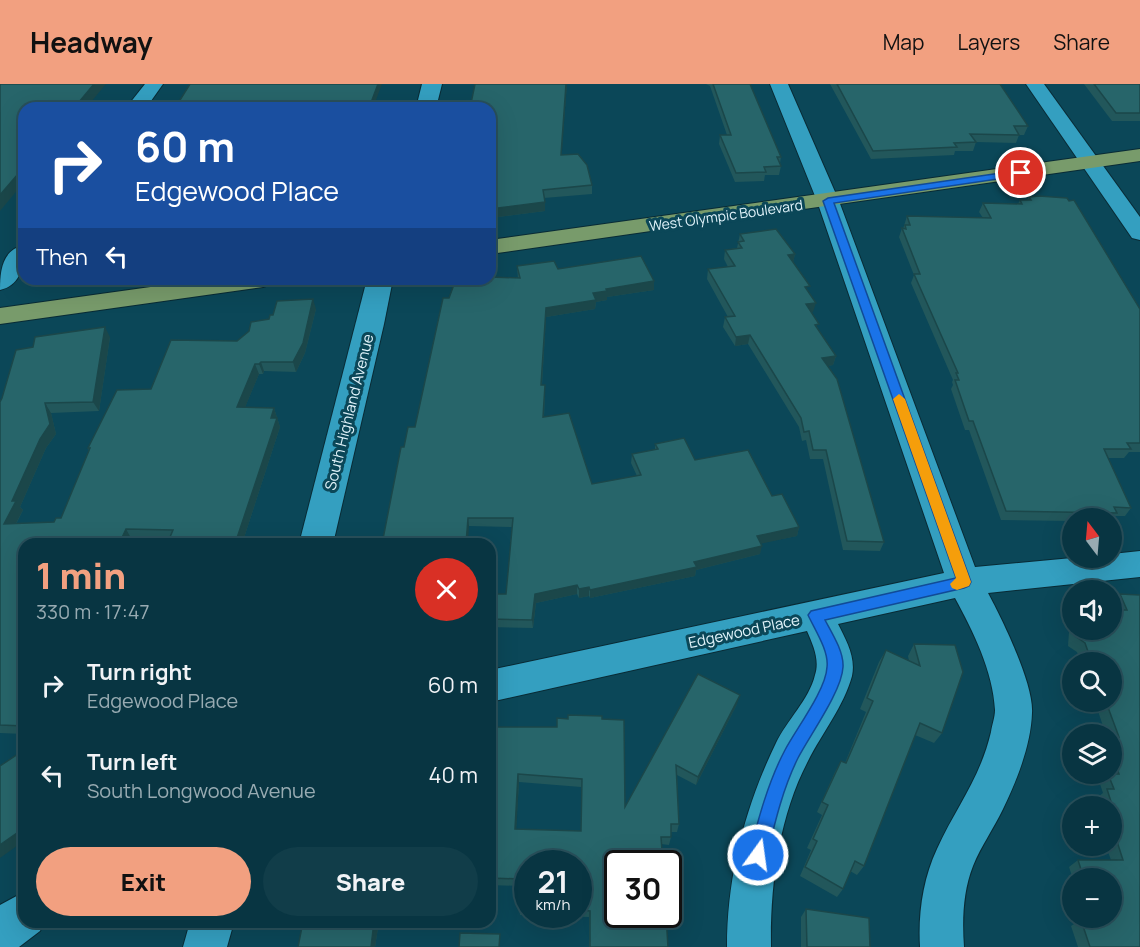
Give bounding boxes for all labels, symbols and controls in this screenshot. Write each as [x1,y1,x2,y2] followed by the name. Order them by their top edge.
[30,23,153,61] text: Headway
[883,28,924,56] text: Map
[957,28,1020,56] text: Layers
[1053,28,1110,56] text: Share
[135,117,235,175] text: 60 m
[36,126,114,204] icon: right
[995,147,1046,198] pin
[1004,156,1037,189] icon: arrive
[135,172,339,209] text: Edgewood Place
[648,195,804,235] street label: West Olympic Boulevard
[100,240,133,273] icon: left
[36,242,88,272] text: Then
[319,331,379,492] street label: South Highland Avenue
[1062,508,1122,568] north arrow
[1062,508,1122,928] map controls
[36,551,126,600] text: 1 min
[415,558,478,621] button: close
[1062,580,1122,640] button: sound
[36,598,149,625] text: 330 m · 17:47
[686,609,802,653] street label: Edgewood Place
[1062,652,1122,712] button: search
[87,657,192,687] text: Turn right
[36,669,69,702] icon: right
[428,670,478,700] text: 60 m
[87,687,238,714] text: Edgewood Place
[1062,724,1122,784] button: layers
[87,747,177,777] text: Turn left
[36,759,69,792] icon: left
[429,760,478,790] text: 40 m
[87,777,316,804] text: South Longwood Avenue
[1062,796,1122,856] button: +
[726,823,790,887] position arrow
[36,847,251,916] button: Exit
[263,847,478,916] button: Share
[604,850,682,928] speed limit sign: 30
[537,861,569,902] text: 21
[1062,868,1122,928] button: −
[536,894,570,915] text: km/h

